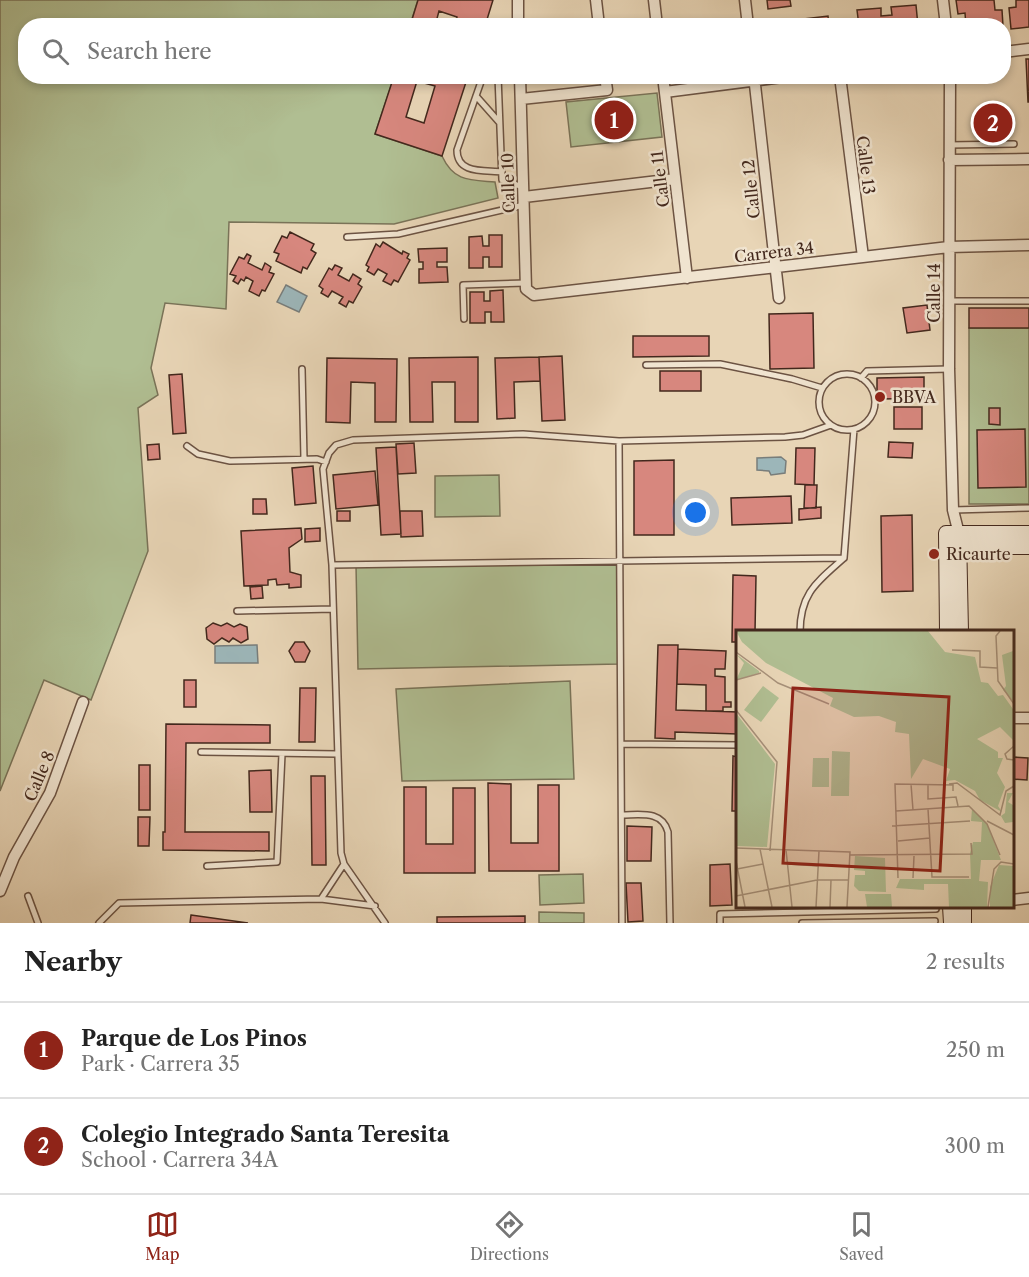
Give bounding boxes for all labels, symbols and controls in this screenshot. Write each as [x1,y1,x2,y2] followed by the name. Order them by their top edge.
[18,18,1011,84] search box
[39,35,72,68] icon: search
[87,38,212,65] text: Search here
[594,98,634,142] pin: 1
[974,100,1012,146] pin: 2
[852,134,880,196] street label: Calle 13
[647,149,673,208] street label: Calle 11
[497,152,519,214] street label: Calle 10
[738,158,764,220] street label: Calle 12
[733,237,815,267] street label: Carrera 34
[924,263,944,323] street label: Calle 14
[892,387,937,407] place label: BBVA
[873,390,887,404] marker: BBVA
[681,498,710,527] your location
[946,544,1011,564] place label: Ricaurte
[927,547,941,561] marker: Ricaurte
[736,630,1014,908] inset map
[19,748,59,804] street label: Calle 8
[24,946,122,978] text: Nearby
[926,950,1005,974] text: 2 results
[81,1025,307,1052] text: Parque de Los Pinos
[39,1038,48,1062] text: 1
[946,1038,1005,1062] text: 250 m
[81,1052,240,1076] text: Park · Carrera 35
[81,1121,449,1148] text: Colegio Integrado Santa Teresita
[38,1134,49,1158] text: 2
[945,1134,1005,1158] text: 300 m
[81,1148,278,1172] text: School · Carrera 34A
[145,1208,180,1264] tab: Map
[470,1208,549,1264] tab: Directions
[839,1208,884,1264] tab: Saved

